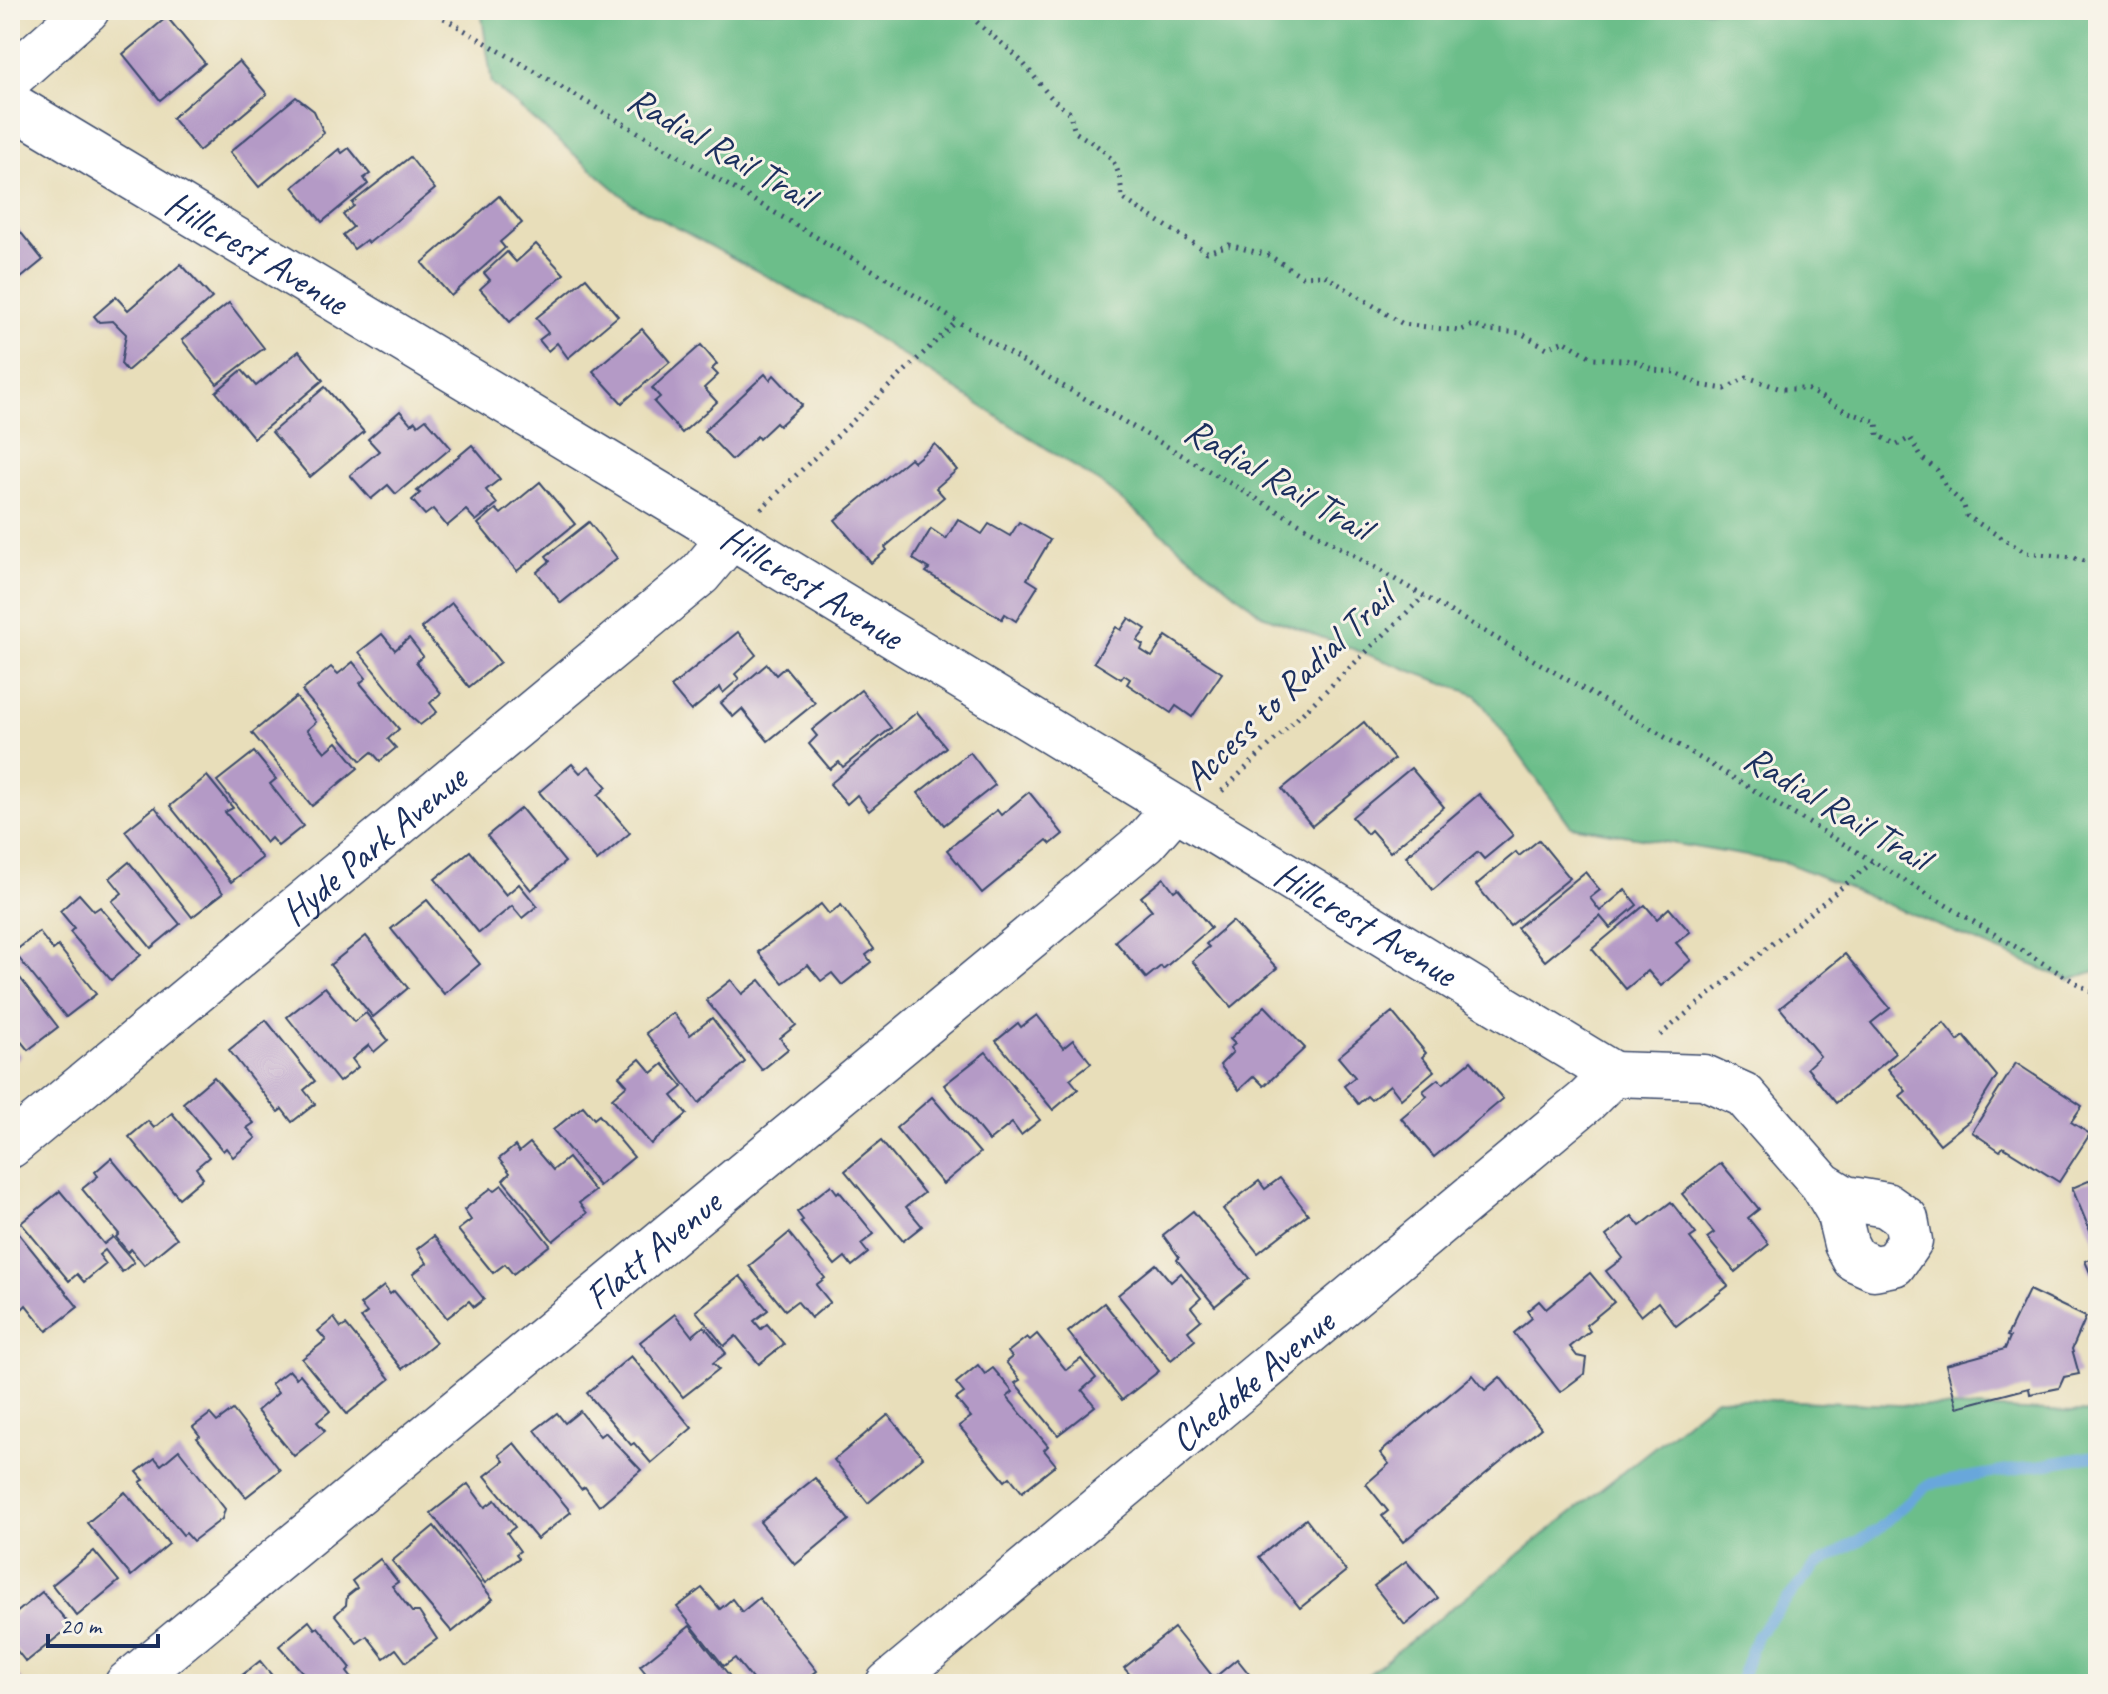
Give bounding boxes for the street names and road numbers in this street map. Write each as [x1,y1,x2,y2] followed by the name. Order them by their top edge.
[619,76,828,224] street label: Radial Rail Trail
[157,180,359,326] street label: Hillcrest Avenue
[1176,407,1385,555] street label: Radial Rail Trail
[713,513,914,661] street label: Hillcrest Avenue
[1173,570,1408,800] street label: Access to Radial Trail
[1736,734,1944,885] street label: Radial Rail Trail
[271,753,478,935] street label: Hyde Park Avenue
[1266,850,1467,998] street label: Hillcrest Avenue
[575,1178,732,1319] street label: Flatt Avenue
[1160,1297,1345,1462] street label: Chedoke Avenue

